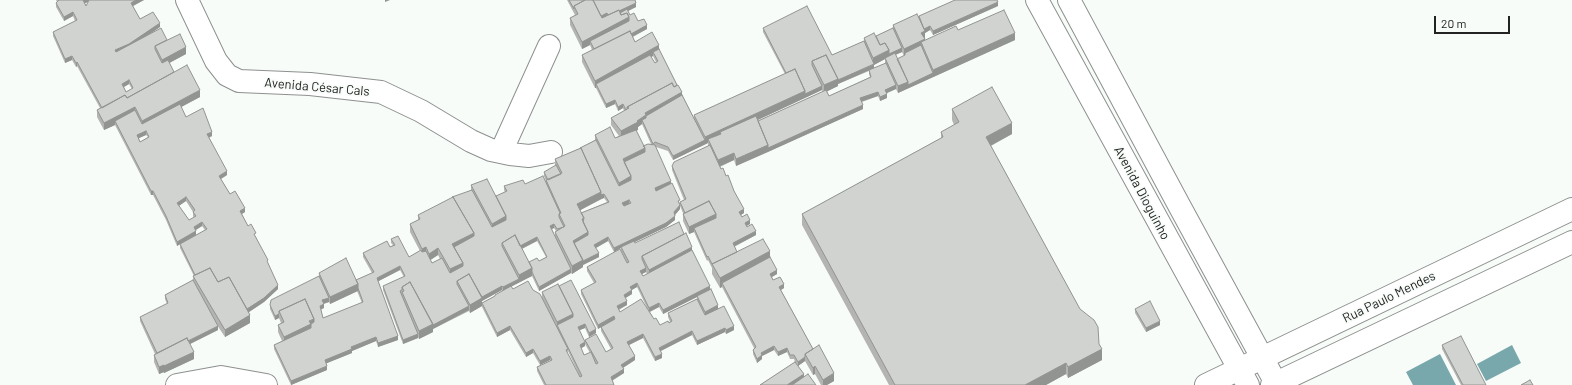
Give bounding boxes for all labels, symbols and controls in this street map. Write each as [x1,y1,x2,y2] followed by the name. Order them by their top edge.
[1436,8,1512,34] scale bar
[1441,16,1467,30] text: 20 m
[264,75,370,99] street label: Avenida César Cals
[1111,144,1173,242] street label: Avenida Dioguinho
[1340,268,1438,326] street label: Rua Paulo Mendes

